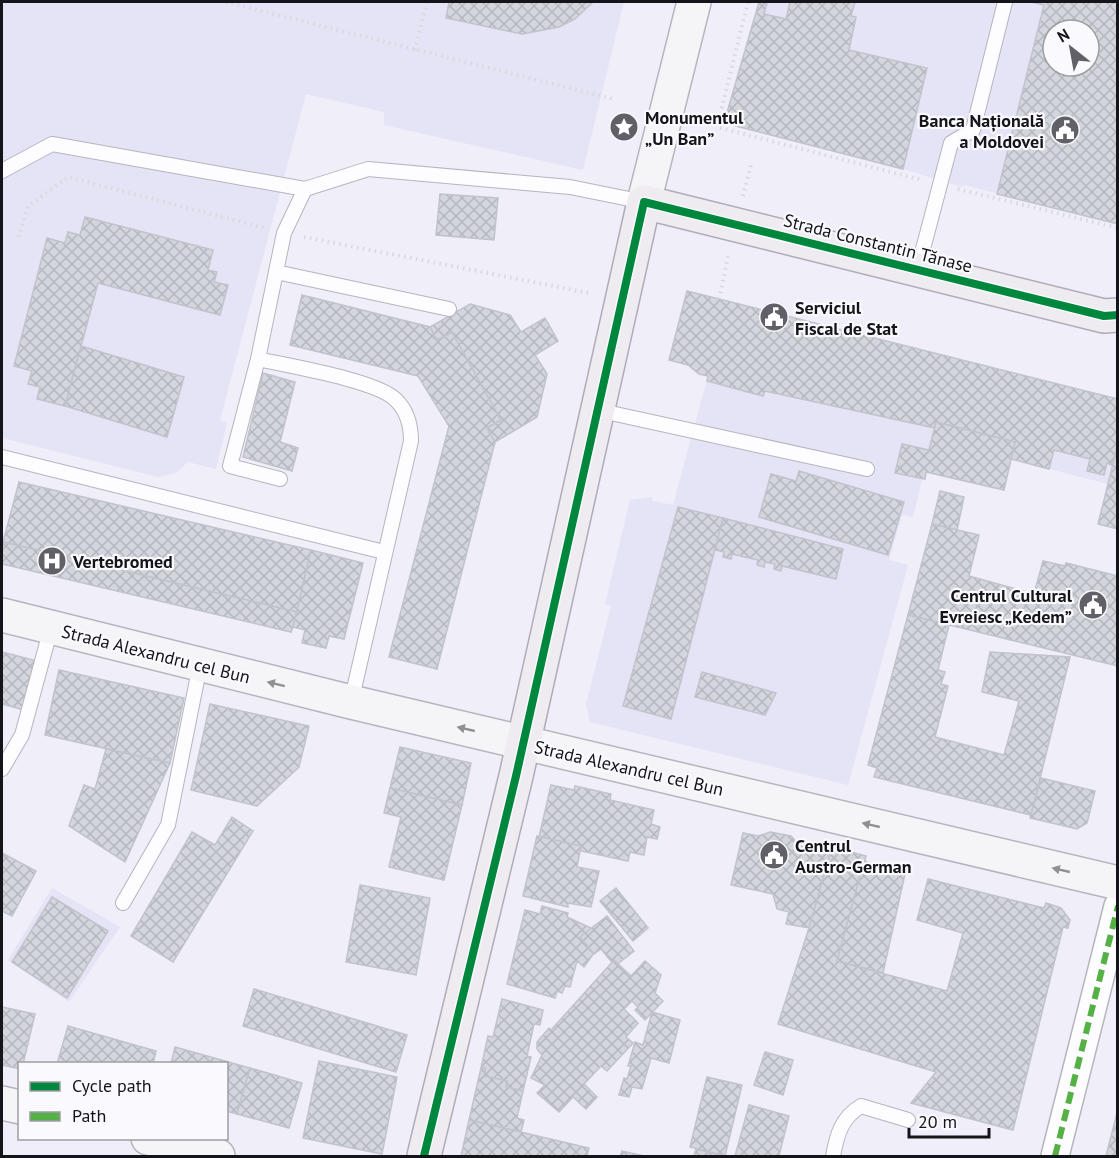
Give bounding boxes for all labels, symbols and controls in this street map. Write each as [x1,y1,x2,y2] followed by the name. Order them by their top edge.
[1041,18,1101,78] north arrow
[1054,24,1073,46] text: N
[645,106,744,150] place label: Monumentul „Un Ban”
[919,109,1044,153] place label: Banca Națională a Moldovei
[608,111,640,143] place icon: Monumentul „Un Ban”
[1049,114,1081,146] public building icon: Banca Națională a Moldovei
[781,208,975,278] street label: Strada Constantin Tănase
[795,296,898,340] place label: Serviciul Fiscal de Stat
[758,301,790,333] public building icon: Serviciul Fiscal de Stat
[36,545,68,577] hospital icon: Vertebromed
[72,550,173,573] place label: Vertebromed
[940,584,1073,628] place label: Centrul Cultural Evreiesc „Kedem”
[1077,589,1109,621] public building icon: Centrul Cultural Evreiesc „Kedem”
[59,619,253,689] street label: Strada Alexandru cel Bun
[267,679,286,689] one-way arrow
[457,724,475,734] one-way arrow
[532,735,726,801] street label: Strada Alexandru cel Bun
[861,820,880,829] one-way arrow
[795,834,912,878] place label: Centrul Austro-German
[758,839,790,871] public building icon: Centrul Austro-German
[1051,864,1070,874] one-way arrow
[18,1062,228,1140] legend
[72,1074,152,1097] text: Cycle path
[909,1101,988,1139] scale bar
[72,1104,106,1127] text: Path
[918,1110,957,1133] text: 20 m

